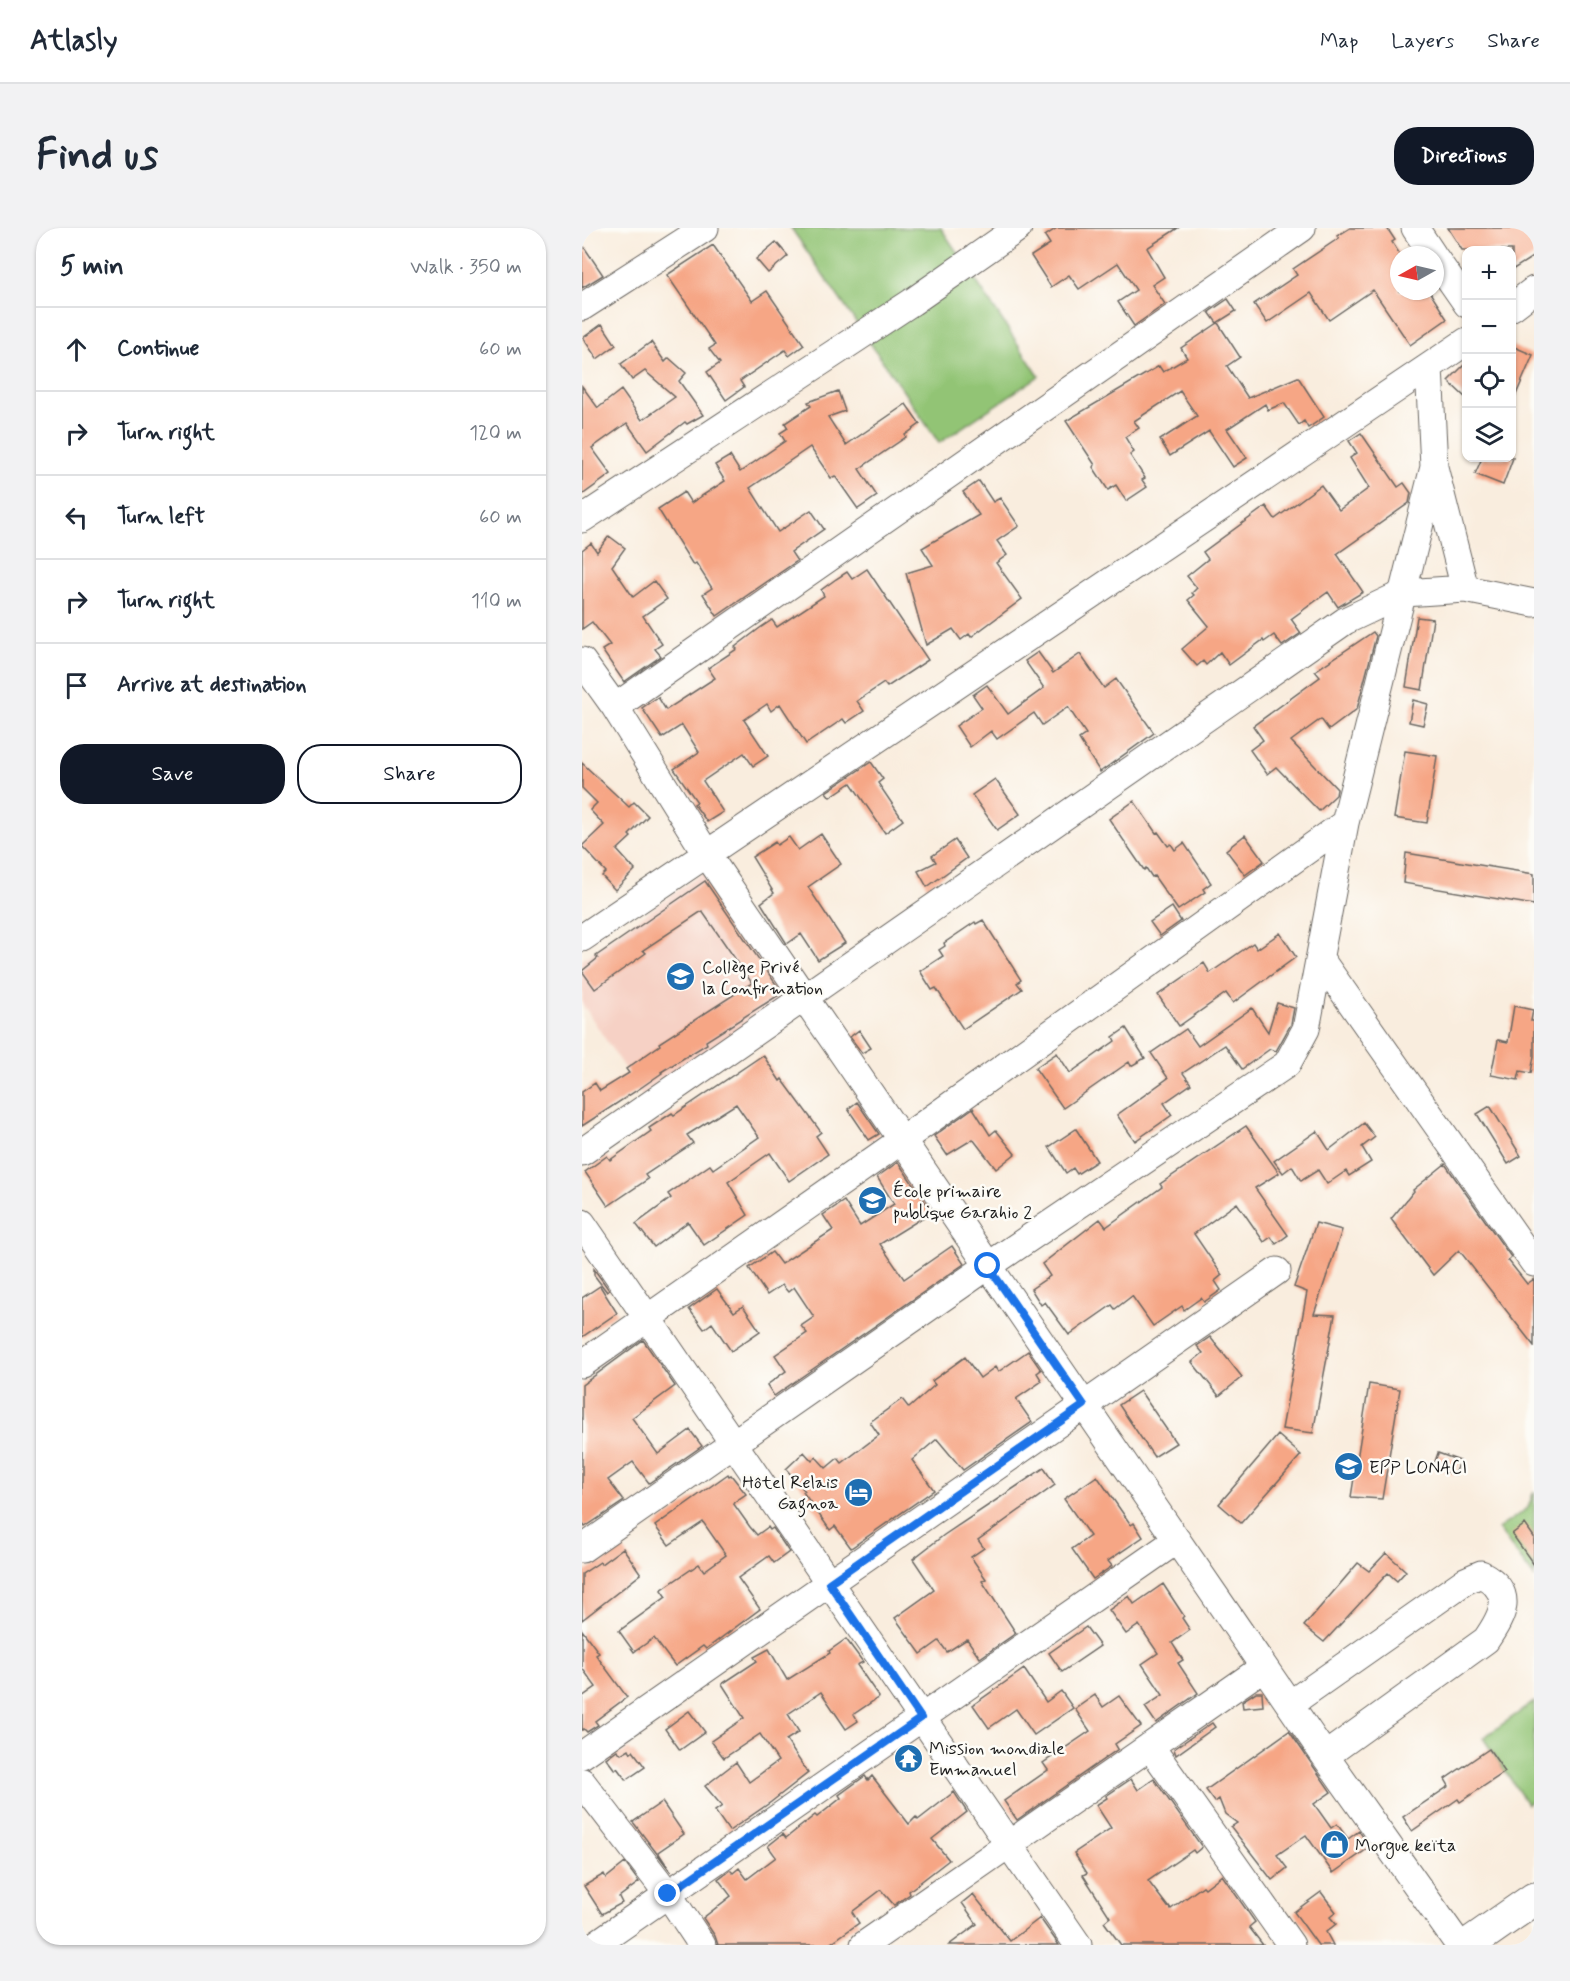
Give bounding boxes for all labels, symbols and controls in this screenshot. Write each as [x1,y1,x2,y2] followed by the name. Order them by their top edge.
[30,23,118,60] text: Atlasly
[1320,27,1358,55] text: Map
[1391,27,1454,55] text: Layers
[1487,27,1540,55] text: Share
[1394,127,1534,185] button: Directions
[36,129,158,184] text: Find us
[1390,246,1444,300] north arrow
[1462,246,1516,462] map controls
[1462,246,1516,300] button: +
[60,250,124,284] text: 5 min
[410,254,522,281] text: Walk · 350 m
[1462,300,1516,354] button: −
[60,333,93,366] icon: ahead
[117,335,199,363] text: Continue
[479,336,522,363] text: 60 m
[1462,354,1516,408] button: locate
[1462,408,1516,462] button: layers
[60,417,93,450] icon: right
[117,419,215,447] text: Turn right
[469,420,522,447] text: 120 m
[60,501,93,534] icon: left
[117,503,205,531] text: Turn left
[479,504,522,531] text: 60 m
[60,585,93,618] icon: right
[117,587,215,615] text: Turn right
[471,588,522,615] text: 110 m
[60,669,93,702] icon: arrive
[117,671,307,699] text: Arrive at destination
[60,744,285,804] button: Save
[297,744,522,804] button: Share
[702,956,823,1001] place label: Collège Privé la Confirmation
[665,961,697,993] school or university icon: Collège Privé la Confirmation
[893,1180,1032,1225] place label: École primaire publique Garahio 2
[856,1185,888,1217] school or university icon: École primaire publique Garahio 2
[974,1252,1000,1278] route start
[1332,1451,1364,1483] school or university icon: EPP LONACI
[1369,1456,1467,1480] place label: EPP LONACI
[742,1471,838,1518] place label: Hôtel Relais Gagnoa
[843,1476,875,1508] hotel icon: Hôtel Relais Gagnoa
[929,1737,1065,1782] place label: Mission mondiale Emmanuel
[892,1742,924,1774] temple icon: Mission mondiale Emmanuel
[1318,1829,1350,1861] shop icon: Morgue keïta
[1355,1834,1456,1859] place label: Morgue keïta
[654,1880,680,1906] route end

